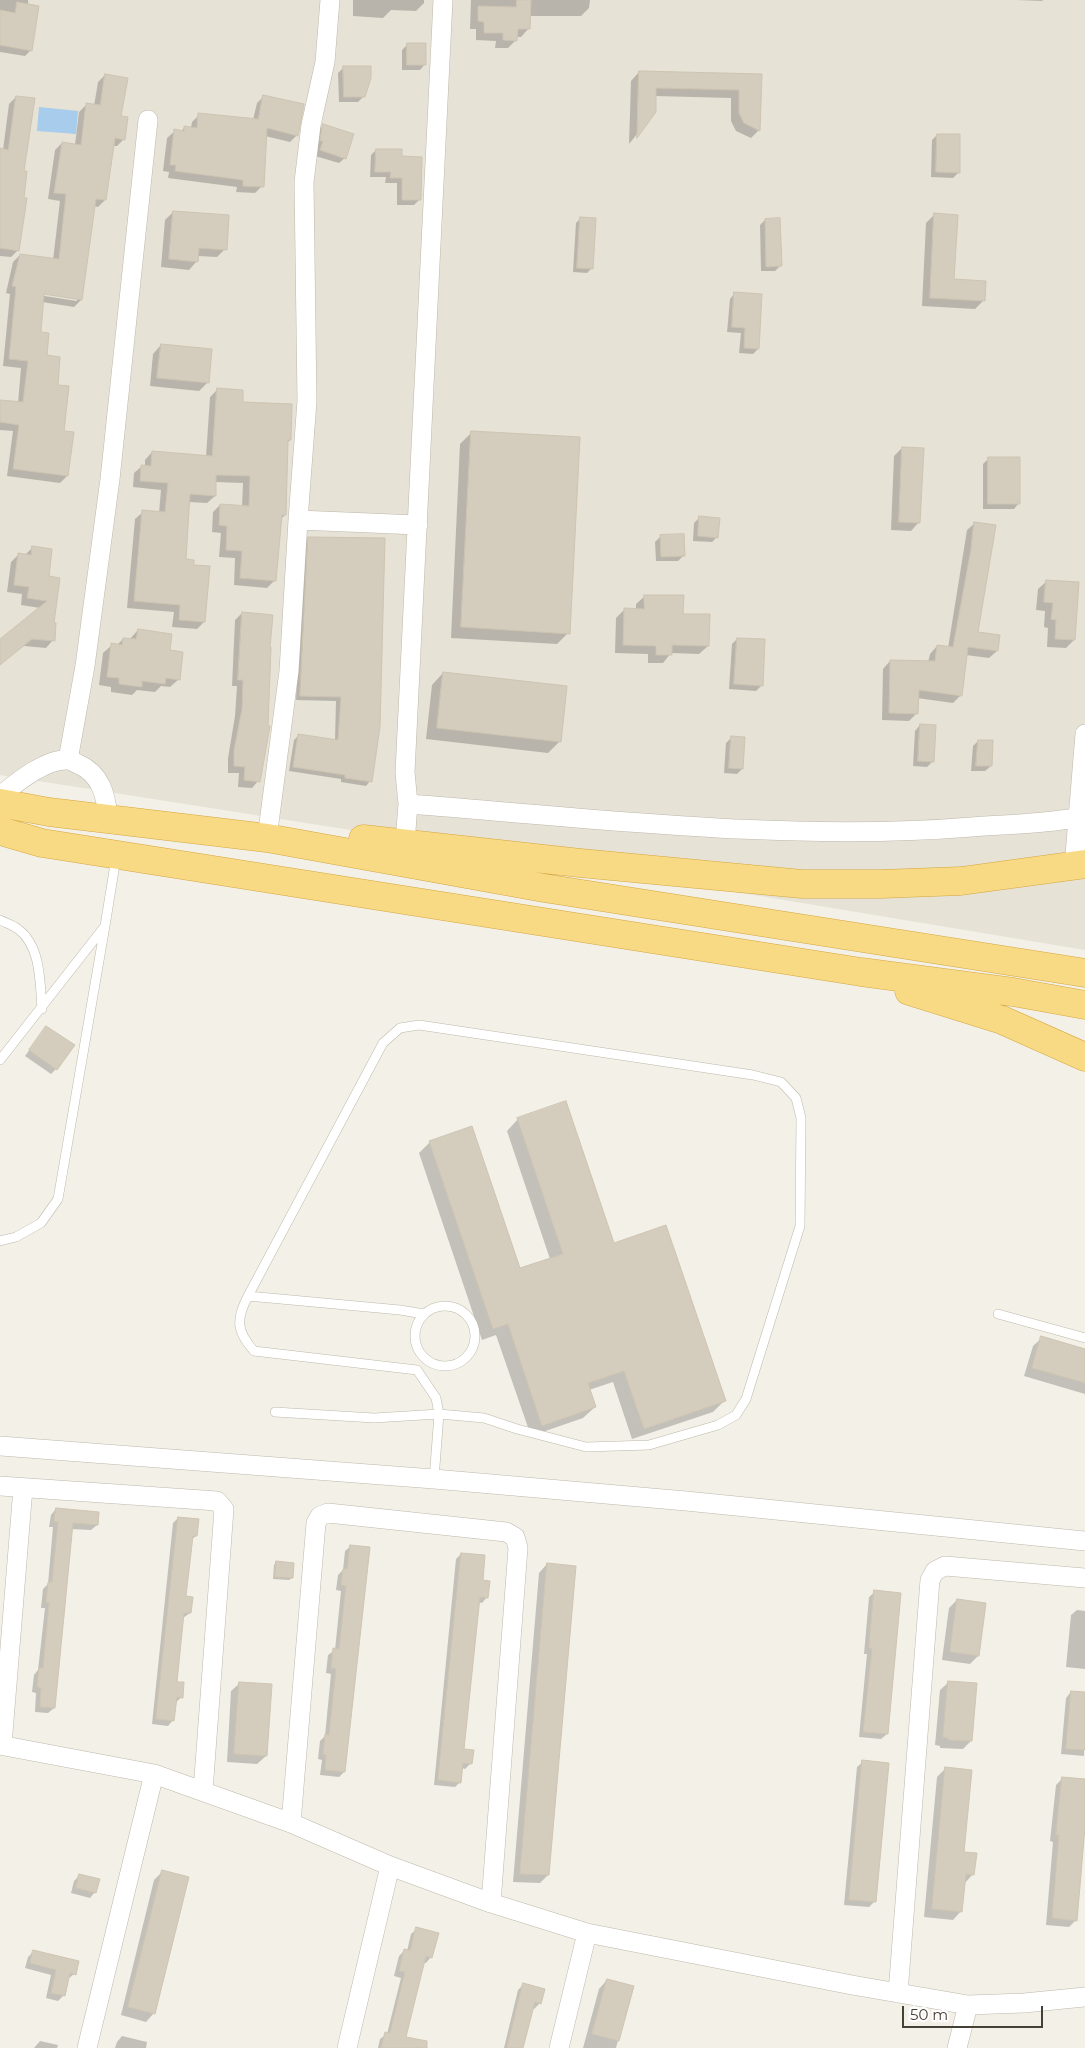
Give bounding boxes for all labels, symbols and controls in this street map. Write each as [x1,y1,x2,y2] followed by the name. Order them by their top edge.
[905,1996,1046,2028] scale bar
[910,2005,948,2024] text: 50 m

